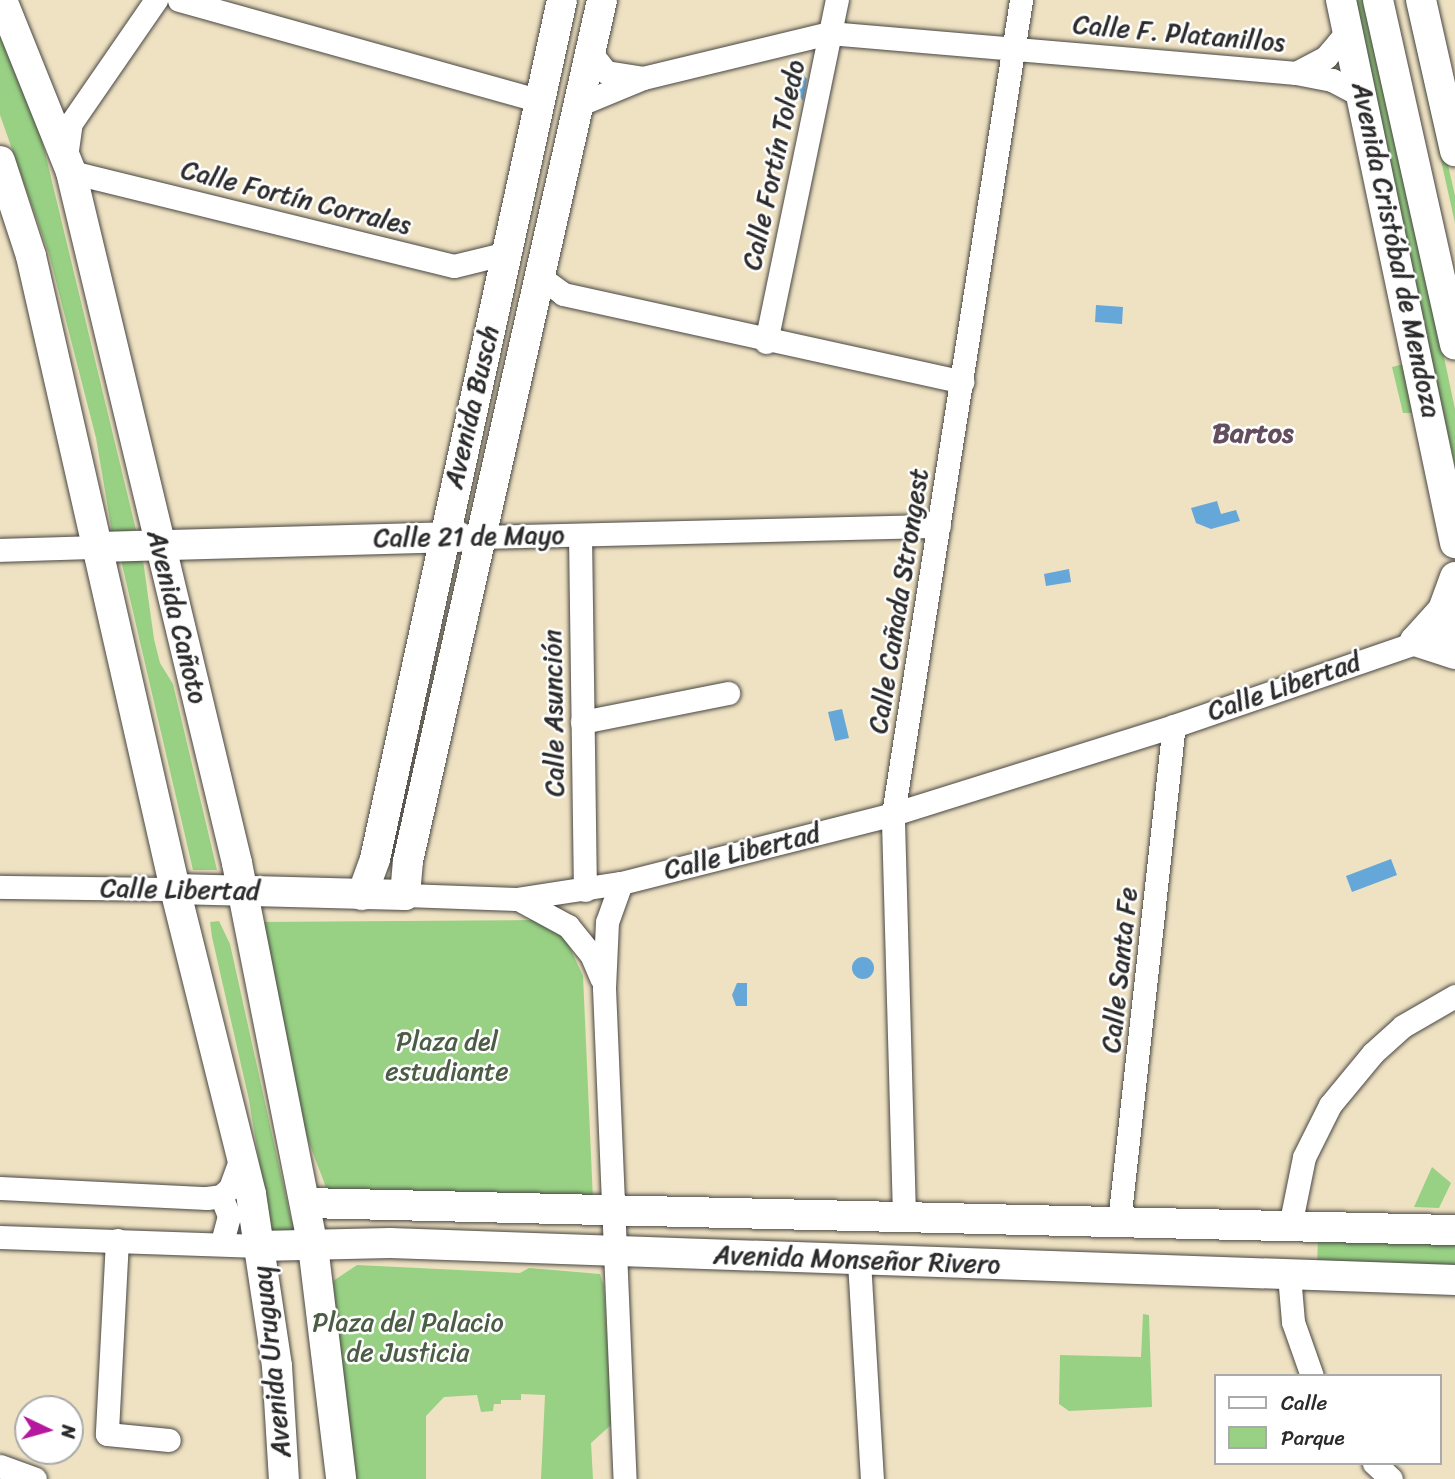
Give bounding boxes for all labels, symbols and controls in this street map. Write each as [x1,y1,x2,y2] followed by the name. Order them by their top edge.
[1073,9,1285,59] street label: Calle F. Platanillos
[736,57,812,273] street label: Calle Fortín Toledo
[1345,79,1447,421] street label: Avenida Cristóbal de Mendoza
[177,154,415,242] street label: Calle Fortín Corrales
[438,323,506,491] street label: Avenida Busch
[1212,416,1294,450] district label: Bartos
[863,466,935,736] street label: Calle Cañada Strongest
[373,520,565,554] street label: Calle 21 de Mayo
[140,527,214,707] street label: Avenida Cañoto
[537,628,571,798] street label: Calle Asunción
[1204,646,1364,728] street label: Calle Libertad
[661,818,823,886] street label: Calle Libertad
[100,873,260,907] street label: Calle Libertad
[1096,886,1144,1054] street label: Calle Santa Fe
[385,1026,509,1088] park label: Plaza del estudiante
[713,1239,1001,1281] street label: Avenida Monseñor Rivero
[246,1265,298,1459] street label: Avenida Uruguay
[312,1307,504,1368] park label: Plaza del Palacio de Justicia
[1214,1374,1441,1465] legend
[1281,1384,1327,1422] text: Calle
[14,1395,84,1465] north arrow
[1281,1419,1345,1457] text: Parque
[51,1424,85,1440] text: N

